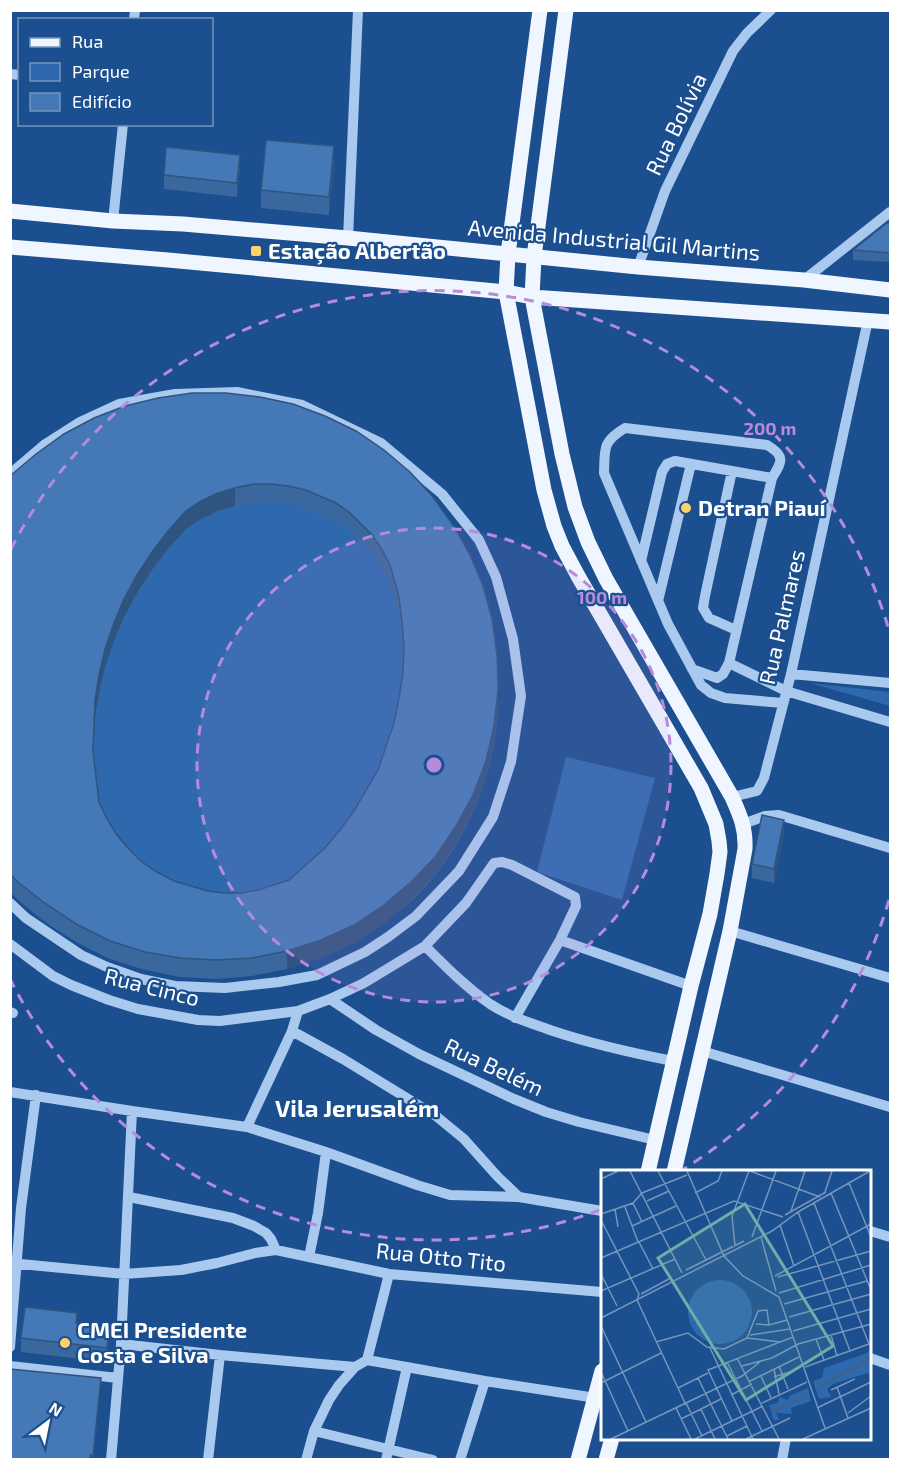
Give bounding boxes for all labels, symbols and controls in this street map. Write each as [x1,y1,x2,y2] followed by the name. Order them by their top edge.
[18,18,213,126] legend
[72,30,103,52] text: Rua
[72,60,130,82] text: Parque
[639,68,711,179] street label: Rua Bolívia
[72,90,132,112] text: Edifício
[467,213,761,265] street label: Avenida Industrial Gil Martins
[268,237,446,265] place label: Estação Albertão
[249,244,263,258] marker: Estação Albertão
[744,417,796,439] text: 200 m
[698,494,827,520] place label: Detran Piauí
[679,501,693,515] marker: Detran Piauí
[753,547,809,687] street label: Rua Palmares
[577,586,627,608] text: 100 m
[424,755,444,775] centre of rings
[102,962,202,1010] street label: Rua Cinco
[441,1032,548,1100] street label: Rua Belém
[275,1093,439,1122] district label: Vila Jerusalém
[601,1170,871,1440] inset map
[375,1236,507,1276] street label: Rua Otto Tito
[77,1316,247,1367] place label: CMEI Presidente Costa e Silva
[58,1336,72,1350] marker: CMEI Presidente Costa e Silva
[18,1392,78,1452] north arrow
[46,1398,66,1420] text: N

